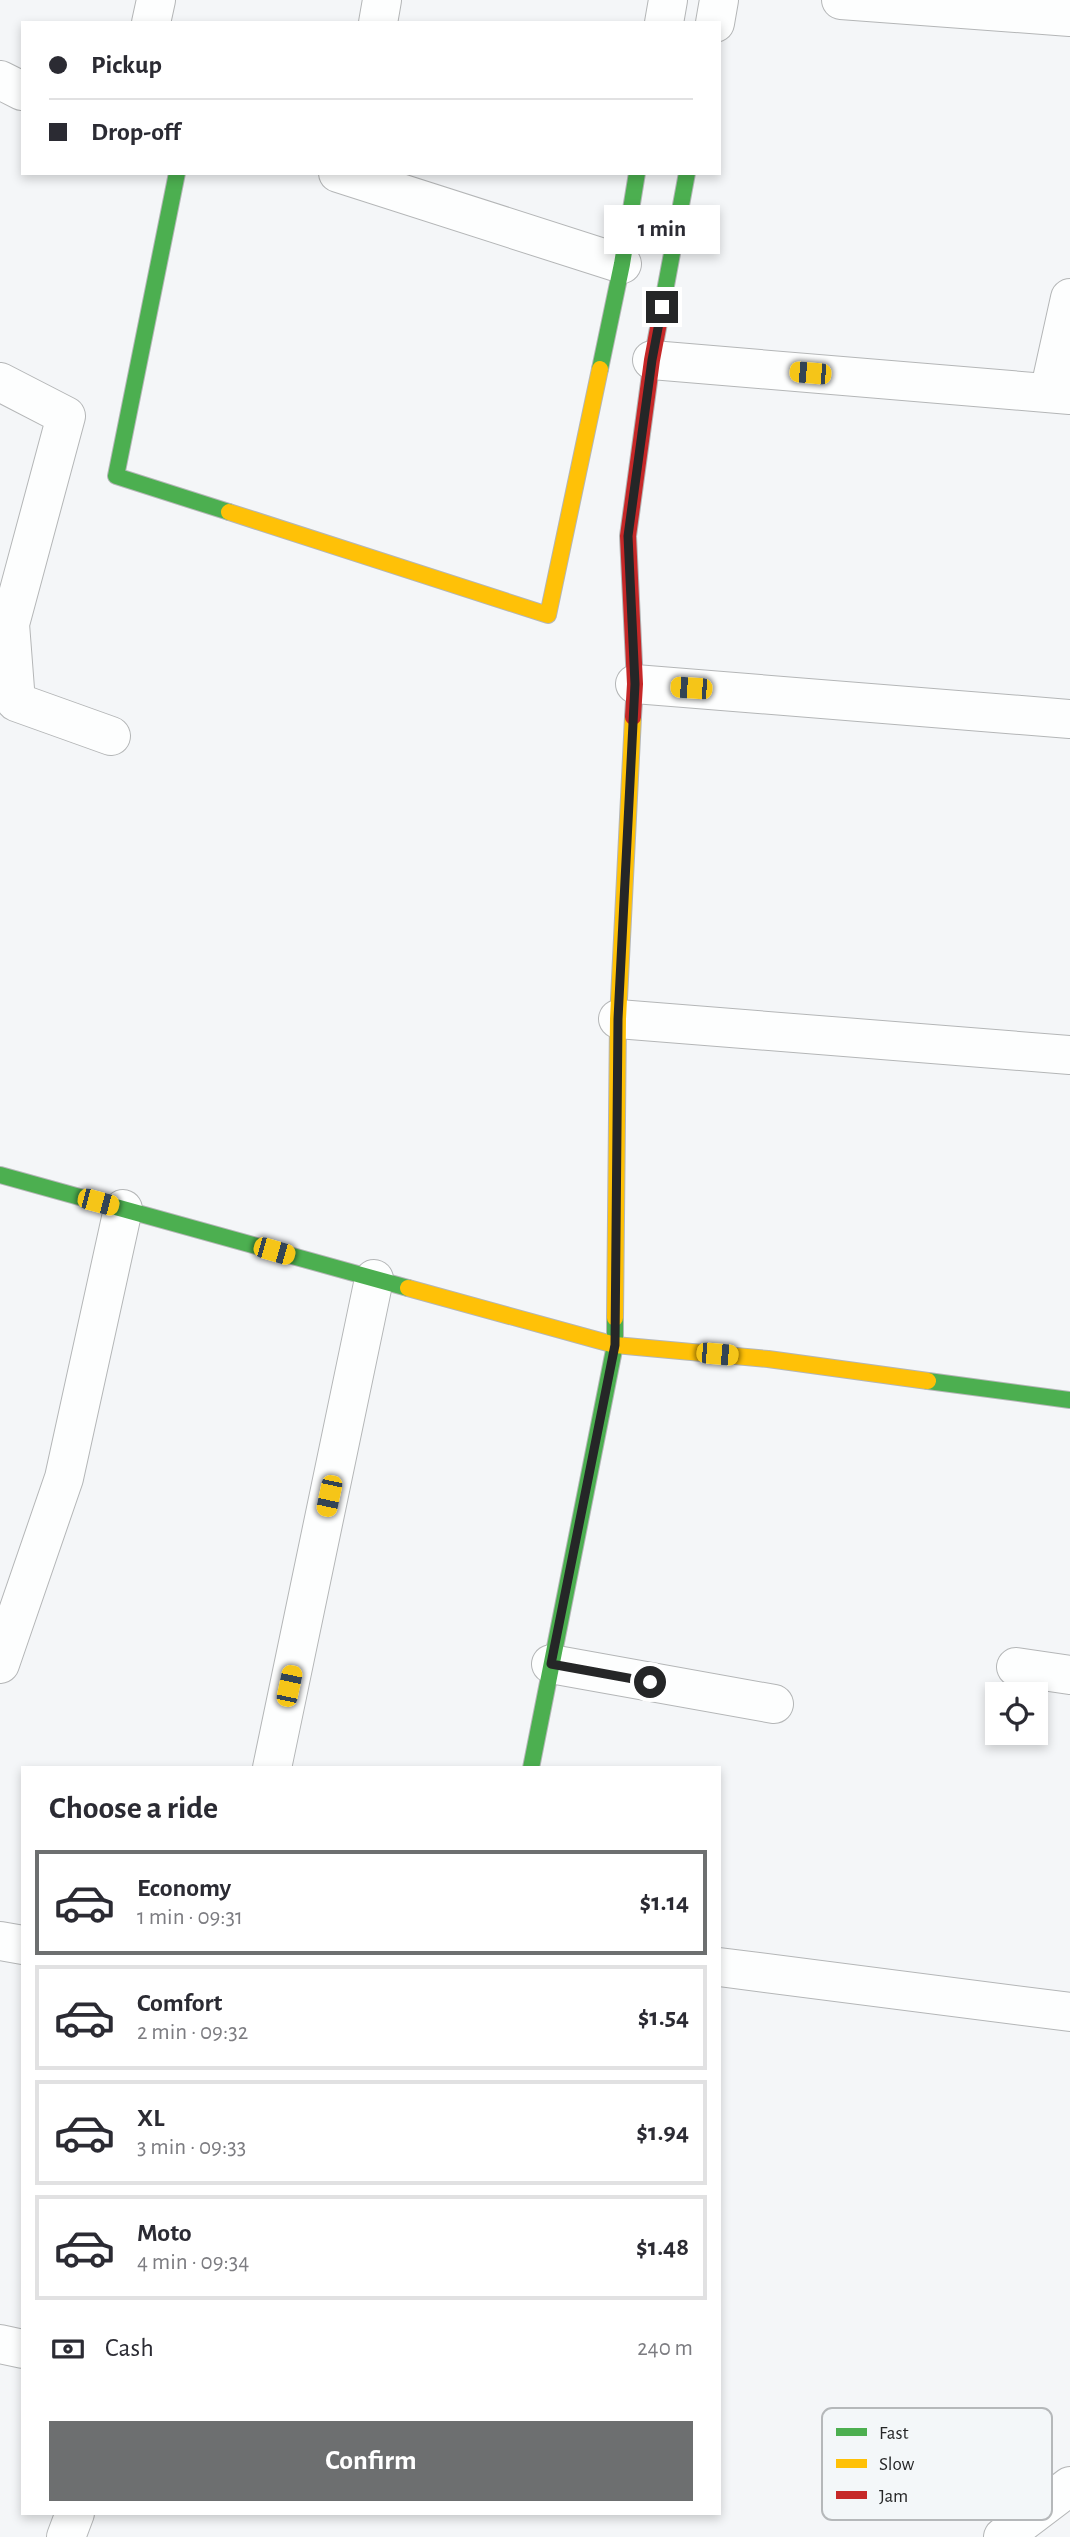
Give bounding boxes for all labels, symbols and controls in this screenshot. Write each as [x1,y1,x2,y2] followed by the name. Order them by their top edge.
[91,52,162,78] text: Pickup
[91,119,180,145] text: Drop-off
[604,205,720,254] callout: 1 min
[638,218,686,241] text: 1 min
[646,291,678,323] route end
[789,361,832,385] car
[670,676,713,700] car
[75,1186,122,1218] car
[251,1235,298,1267] car
[696,1342,739,1366] car
[315,1473,344,1519] car
[275,1663,304,1709] car
[634,1666,666,1698] route start
[985,1682,1048,1745] map controls
[985,1682,1048,1745] button: locate
[49,1792,218,1824] text: Choose a ride
[53,1871,116,1934] icon: car
[137,1875,231,1901] text: Economy
[640,1889,689,1915] text: $1.14
[137,1906,243,1929] text: 1 min · 09:31
[53,1986,116,2049] icon: car
[137,1990,222,2016] text: Comfort
[638,2004,689,2030] text: $1.54
[137,2021,248,2044] text: 2 min · 09:32
[53,2101,116,2164] icon: car
[137,2105,164,2131] text: XL
[636,2119,689,2145] text: $1.94
[137,2136,246,2159] text: 3 min · 09:33
[53,2216,116,2279] icon: car
[137,2220,192,2246] text: Moto
[636,2234,689,2260] text: $1.48
[137,2251,249,2274] text: 4 min · 09:34
[49,2330,87,2368] icon: cash
[105,2335,154,2361] text: Cash
[637,2337,693,2360] text: 240 m
[822,2408,1052,2520] legend
[49,2421,693,2501] button: Confirm
[879,2424,909,2443] text: Fast
[879,2455,915,2474] text: Slow
[879,2487,908,2506] text: Jam

